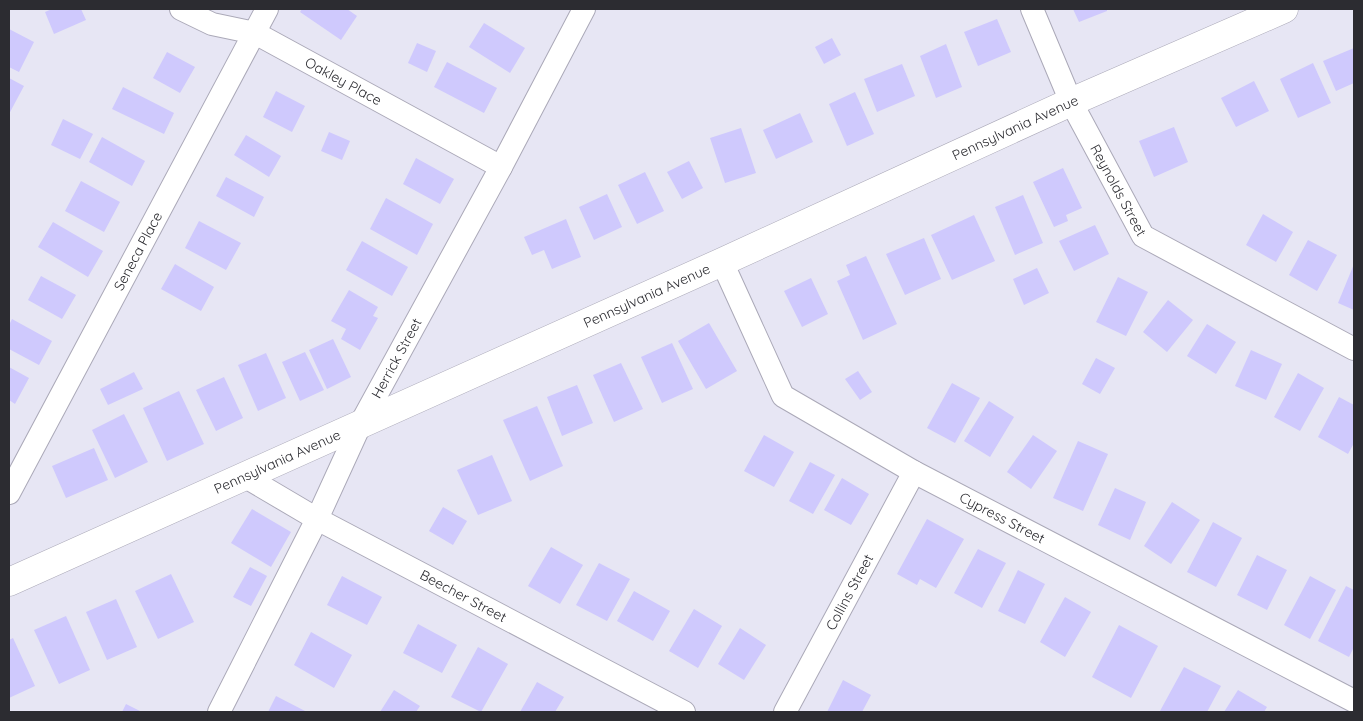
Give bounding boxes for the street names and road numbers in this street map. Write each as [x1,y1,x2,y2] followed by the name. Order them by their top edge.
[302,53,385,109] street label: Oakley Place
[949,91,1081,164] street label: Pennsylvania Avenue
[1086,141,1151,240] street label: Reynolds Street
[110,209,166,294] street label: Seneca Place
[581,260,713,332] street label: Pennsylvania Avenue
[367,315,426,401] street label: Herrick Street
[211,425,343,498] street label: Pennsylvania Avenue
[956,488,1048,548] street label: Cypress Street
[822,551,877,633] street label: Collins Street
[417,566,510,626] street label: Beecher Street

